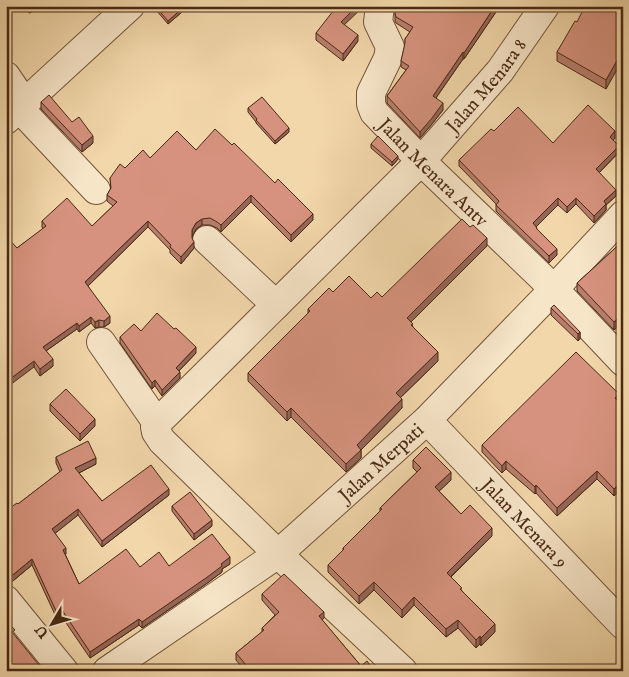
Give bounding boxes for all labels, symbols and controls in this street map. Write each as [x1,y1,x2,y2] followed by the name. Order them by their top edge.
[440,35,533,140] street label: Jalan Menara 8
[371,112,493,233] street label: Jalan Menara Antv
[333,419,430,509] street label: Jalan Merpati
[474,472,572,574] street label: Jalan Menara 9
[28,600,78,650] north arrow
[31,620,54,642] text: U

